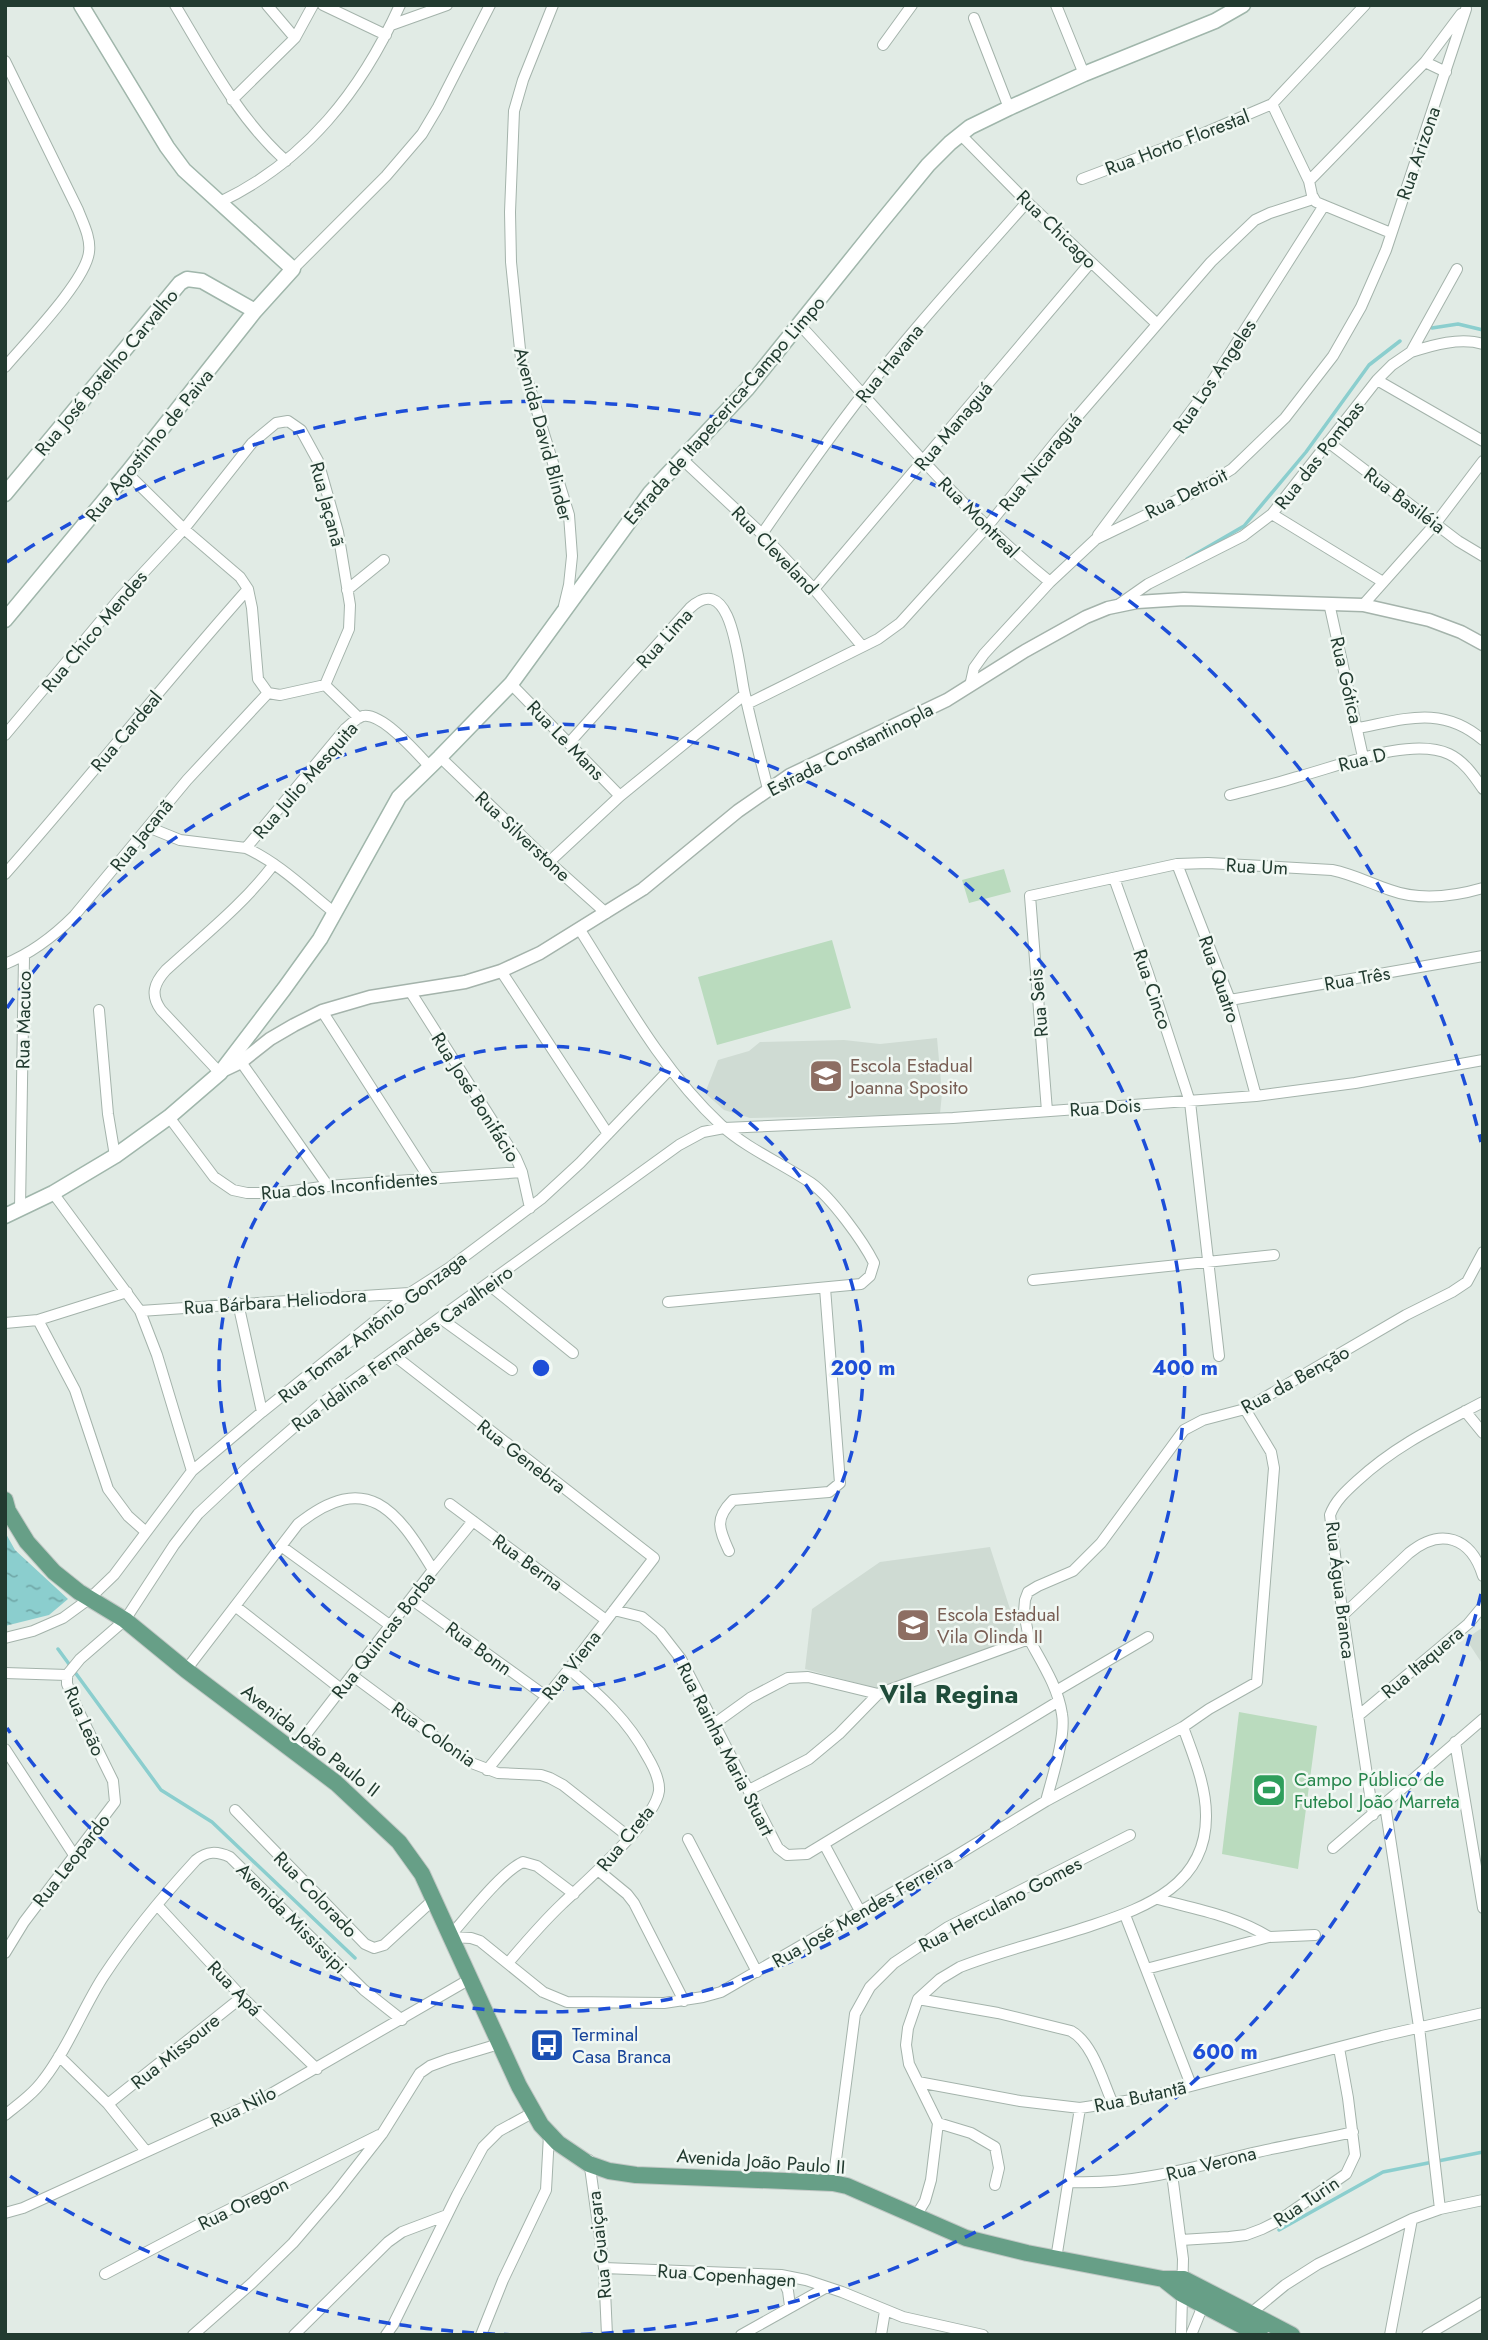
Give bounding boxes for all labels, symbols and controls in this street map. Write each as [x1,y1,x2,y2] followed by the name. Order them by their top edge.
[1101,103,1253,182] street label: Rua Horto Florestal
[1390,103,1447,204] street label: Rua Arizona
[1010,184,1103,275] street label: Rua Chicago
[28,283,184,462] street label: Rua José Botelho Carvalho
[617,290,831,531] street label: Estrada de Itapecerica-Campo Limpo
[1166,313,1263,439] street label: Rua Los Angeles
[849,318,930,409] street label: Rua Havana
[507,344,580,524] street label: Avenida David Blinder
[79,363,220,528] street label: Rua Agostinho de Paiva
[908,376,999,477] street label: Rua Managuá
[1268,395,1371,515] street label: Rua das Pombas
[992,408,1088,517] street label: Rua Nicaraguá
[303,459,352,549] street label: Rua Jaçanã
[1141,461,1232,526] street label: Rua Detroit
[1358,461,1451,540] street label: Rua Basiléia
[932,471,1025,564] street label: Rua Montreal
[725,500,824,601] street label: Rua Cleveland
[35,564,154,698] street label: Rua Chico Mendes
[630,602,699,674] street label: Rua Lima
[1323,634,1370,726] street label: Rua Gótica
[84,685,168,778] street label: Rua Cardeal
[521,694,611,787] street label: Rua Le Mans
[763,696,938,803] street label: Estrada Constantinopla
[247,716,364,845] street label: Rua Julio Mesquita
[1335,741,1389,778] street label: Rua D
[469,785,577,888] street label: Rua Silverstone
[104,793,179,877] street label: Rua Jacanã
[1225,851,1289,882] street label: Rua Um
[1192,932,1247,1026] street label: Rua Quatro
[1126,946,1179,1033] street label: Rua Cinco
[1322,959,1392,998] street label: Rua Três
[1022,967,1055,1038] street label: Rua Seis
[9,971,38,1069] street label: Rua Macuco
[425,1027,526,1167] street label: Rua José Bonifácio
[847,1052,973,1101] place label: Escola Estadual Joanna Sposito
[807,1057,845,1095] school or university icon: Escola Estadual Joanna Sposito
[1069,1092,1142,1123] street label: Rua Dois
[260,1164,439,1207] street label: Rua dos Inconfidentes
[272,1245,472,1410] street label: Rua Tomaz Antônio Gonzaga
[286,1259,519,1438] street label: Rua Idalina Fernandes Cavalheiro
[183,1282,367,1321] street label: Rua Bárbara Heliodora
[1236,1338,1354,1420] street label: Rua da Benção
[830,1353,896,1383] text: 200 m
[1152,1353,1218,1383] text: 400 m
[529,1356,553,1380] centre of rings
[472,1413,572,1500] street label: Rua Genebra
[1319,1520,1362,1660] street label: Rua Água Branca
[487,1528,569,1597] street label: Rua Berna
[325,1566,442,1704] street label: Rua Quincas Borba
[937,1601,1060,1650] place label: Escola Estadual Vila Olinda II
[894,1606,932,1644] school or university icon: Escola Estadual Vila Olinda II
[440,1615,518,1682] street label: Rua Bonn
[1375,1620,1469,1705] street label: Rua Itaquera
[536,1625,607,1706] street label: Rua Viena
[670,1658,781,1841] street label: Rua Rainha Maria Stuart
[879,1675,1018,1713] district label: Vila Regina
[236,1678,386,1803] street label: Avenida João Paulo II
[57,1682,112,1760] street label: Rua Leão
[386,1695,481,1773] street label: Rua Colonia
[1294,1766,1460,1815] place label: Campo Público de Futebol João Marreta
[1250,1771,1288,1809] sports icon: Campo Público de Futebol João Marreta
[590,1799,660,1877] street label: Rua Creta
[26,1808,116,1913] street label: Rua Leopardo
[268,1845,364,1943] street label: Rua Colorado
[767,1849,958,1974] street label: Rua José Mendes Ferreira
[914,1850,1087,1959] street label: Rua Herculano Gomes
[230,1857,353,1980] street label: Avenida Mississipi
[201,1954,268,2022] street label: Rua Apá
[125,2007,226,2096] street label: Rua Missoure
[572,2021,671,2070] place label: Terminal Casa Branca
[528,2026,566,2064] bus stop icon: Terminal Casa Branca
[1192,2037,1258,2067] text: 600 m
[1092,2074,1189,2119] street label: Rua Butantã
[206,2079,281,2134] street label: Rua Nilo
[1163,2139,1259,2188] street label: Rua Verona
[676,2142,846,2181] street label: Avenida João Paulo II
[1268,2169,1345,2233] street label: Rua Turin
[193,2170,293,2237] street label: Rua Oregon
[580,2190,619,2300] street label: Rua Guaiçara
[657,2257,797,2294] street label: Rua Copenhagen

